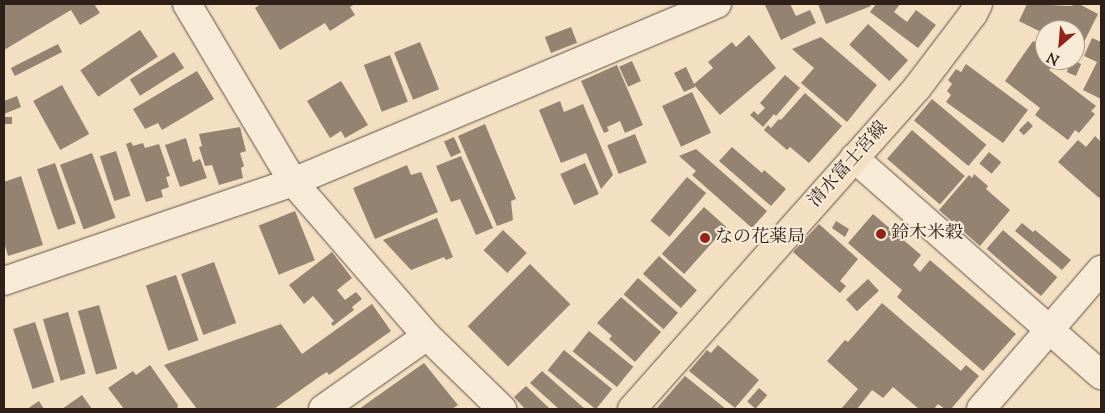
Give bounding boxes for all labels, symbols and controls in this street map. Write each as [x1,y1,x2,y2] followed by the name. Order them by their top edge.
[1035,20,1085,70] north arrow
[1044,46,1063,69] text: N
[805,118,893,212] street label: 清水富士宮線
[891,223,963,245] place label: 鈴木米穀
[715,227,805,249] place label: なの花薬局
[875,228,887,240] marker: 鈴木米穀
[699,232,711,244] marker: なの花薬局

